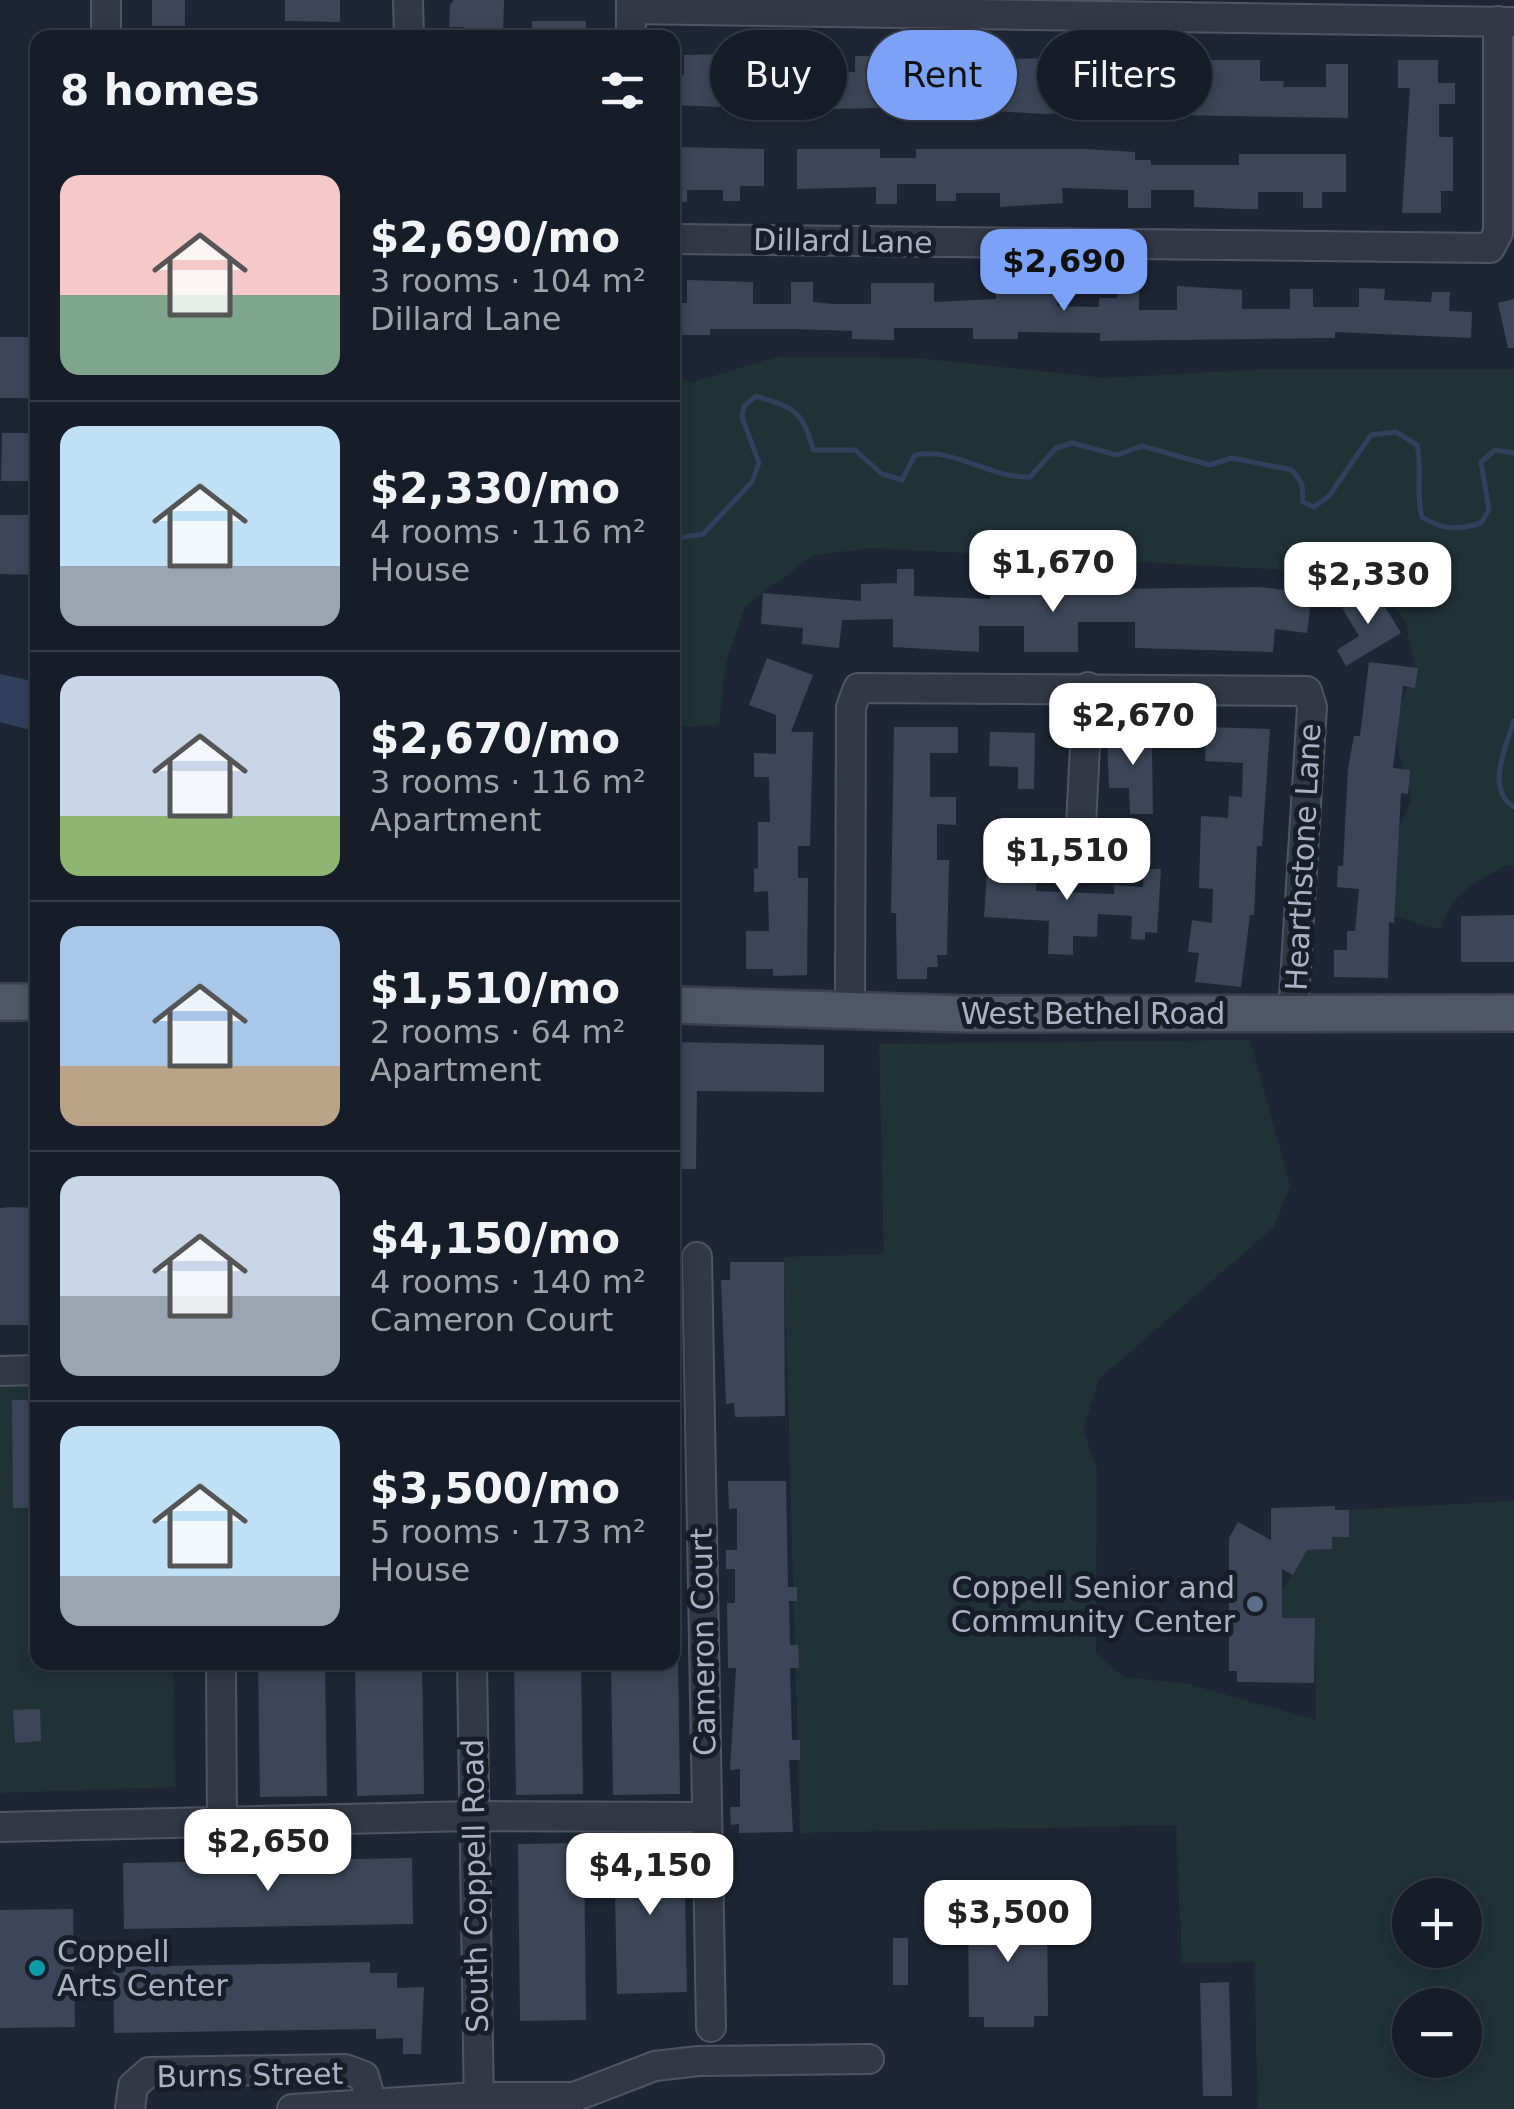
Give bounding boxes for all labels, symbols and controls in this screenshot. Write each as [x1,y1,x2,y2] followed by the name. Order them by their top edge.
[710,30,847,120] chip: Buy
[867,30,1017,120] chip: Rent
[1037,30,1212,120] chip: Filters
[595,63,650,118] icon: filters
[60,66,260,115] text: 8 homes
[370,213,620,262] text: $2,690/mo
[140,215,260,335] icon: home
[753,222,933,260] street label: Dillard Lane
[983,229,1145,314] pin: $2,690
[1002,242,1126,280] text: $2,690
[370,262,646,300] text: 3 rooms · 104 m²
[370,300,561,338] text: Dillard Lane
[370,464,620,513] text: $2,330/mo
[140,466,260,586] icon: home
[370,513,646,551] text: 4 rooms · 116 m²
[972,530,1134,615] pin: $1,670
[1287,542,1449,627] pin: $2,330
[991,543,1115,581] text: $1,670
[370,551,470,589] text: House
[1306,555,1430,593] text: $2,330
[1052,683,1214,768] pin: $2,670
[1071,696,1195,734] text: $2,670
[370,714,620,763] text: $2,670/mo
[140,716,260,836] icon: home
[1279,722,1327,992] street label: Hearthstone Lane
[370,763,646,801] text: 3 rooms · 116 m²
[370,801,541,839] text: Apartment
[986,818,1148,903] pin: $1,510
[1005,831,1129,869] text: $1,510
[370,964,620,1013] text: $1,510/mo
[140,966,260,1086] icon: home
[961,996,1225,1031] street label: West Bethel Road
[370,1013,625,1051] text: 2 rooms · 64 m²
[370,1051,541,1089] text: Apartment
[370,1214,620,1263] text: $4,150/mo
[140,1216,260,1336] icon: home
[370,1263,646,1301] text: 4 rooms · 140 m²
[370,1301,613,1339] text: Cameron Court
[370,1464,620,1513] text: $3,500/mo
[140,1466,260,1586] icon: home
[370,1513,646,1551] text: 5 rooms · 173 m²
[684,1527,722,1756] street label: Cameron Court
[370,1551,470,1589] text: House
[951,1570,1236,1639] place label: Coppell Senior and Community Center
[1244,1593,1266,1615] marker: Coppell Senior and Community Center
[455,1739,495,2033] street label: South Coppell Road
[187,1809,349,1894] pin: $2,650
[206,1822,330,1860] text: $2,650
[569,1833,731,1918] pin: $4,150
[588,1846,712,1884] text: $4,150
[1392,1878,1482,2078] map controls
[1392,1878,1482,1968] button: +
[927,1880,1089,1965] pin: $3,500
[946,1893,1070,1931] text: $3,500
[57,1934,228,2003] place label: Coppell Arts Center
[26,1957,48,1979] marker: Coppell Arts Center
[1392,1988,1482,2078] button: −
[156,2056,344,2094] street label: Burns Street

